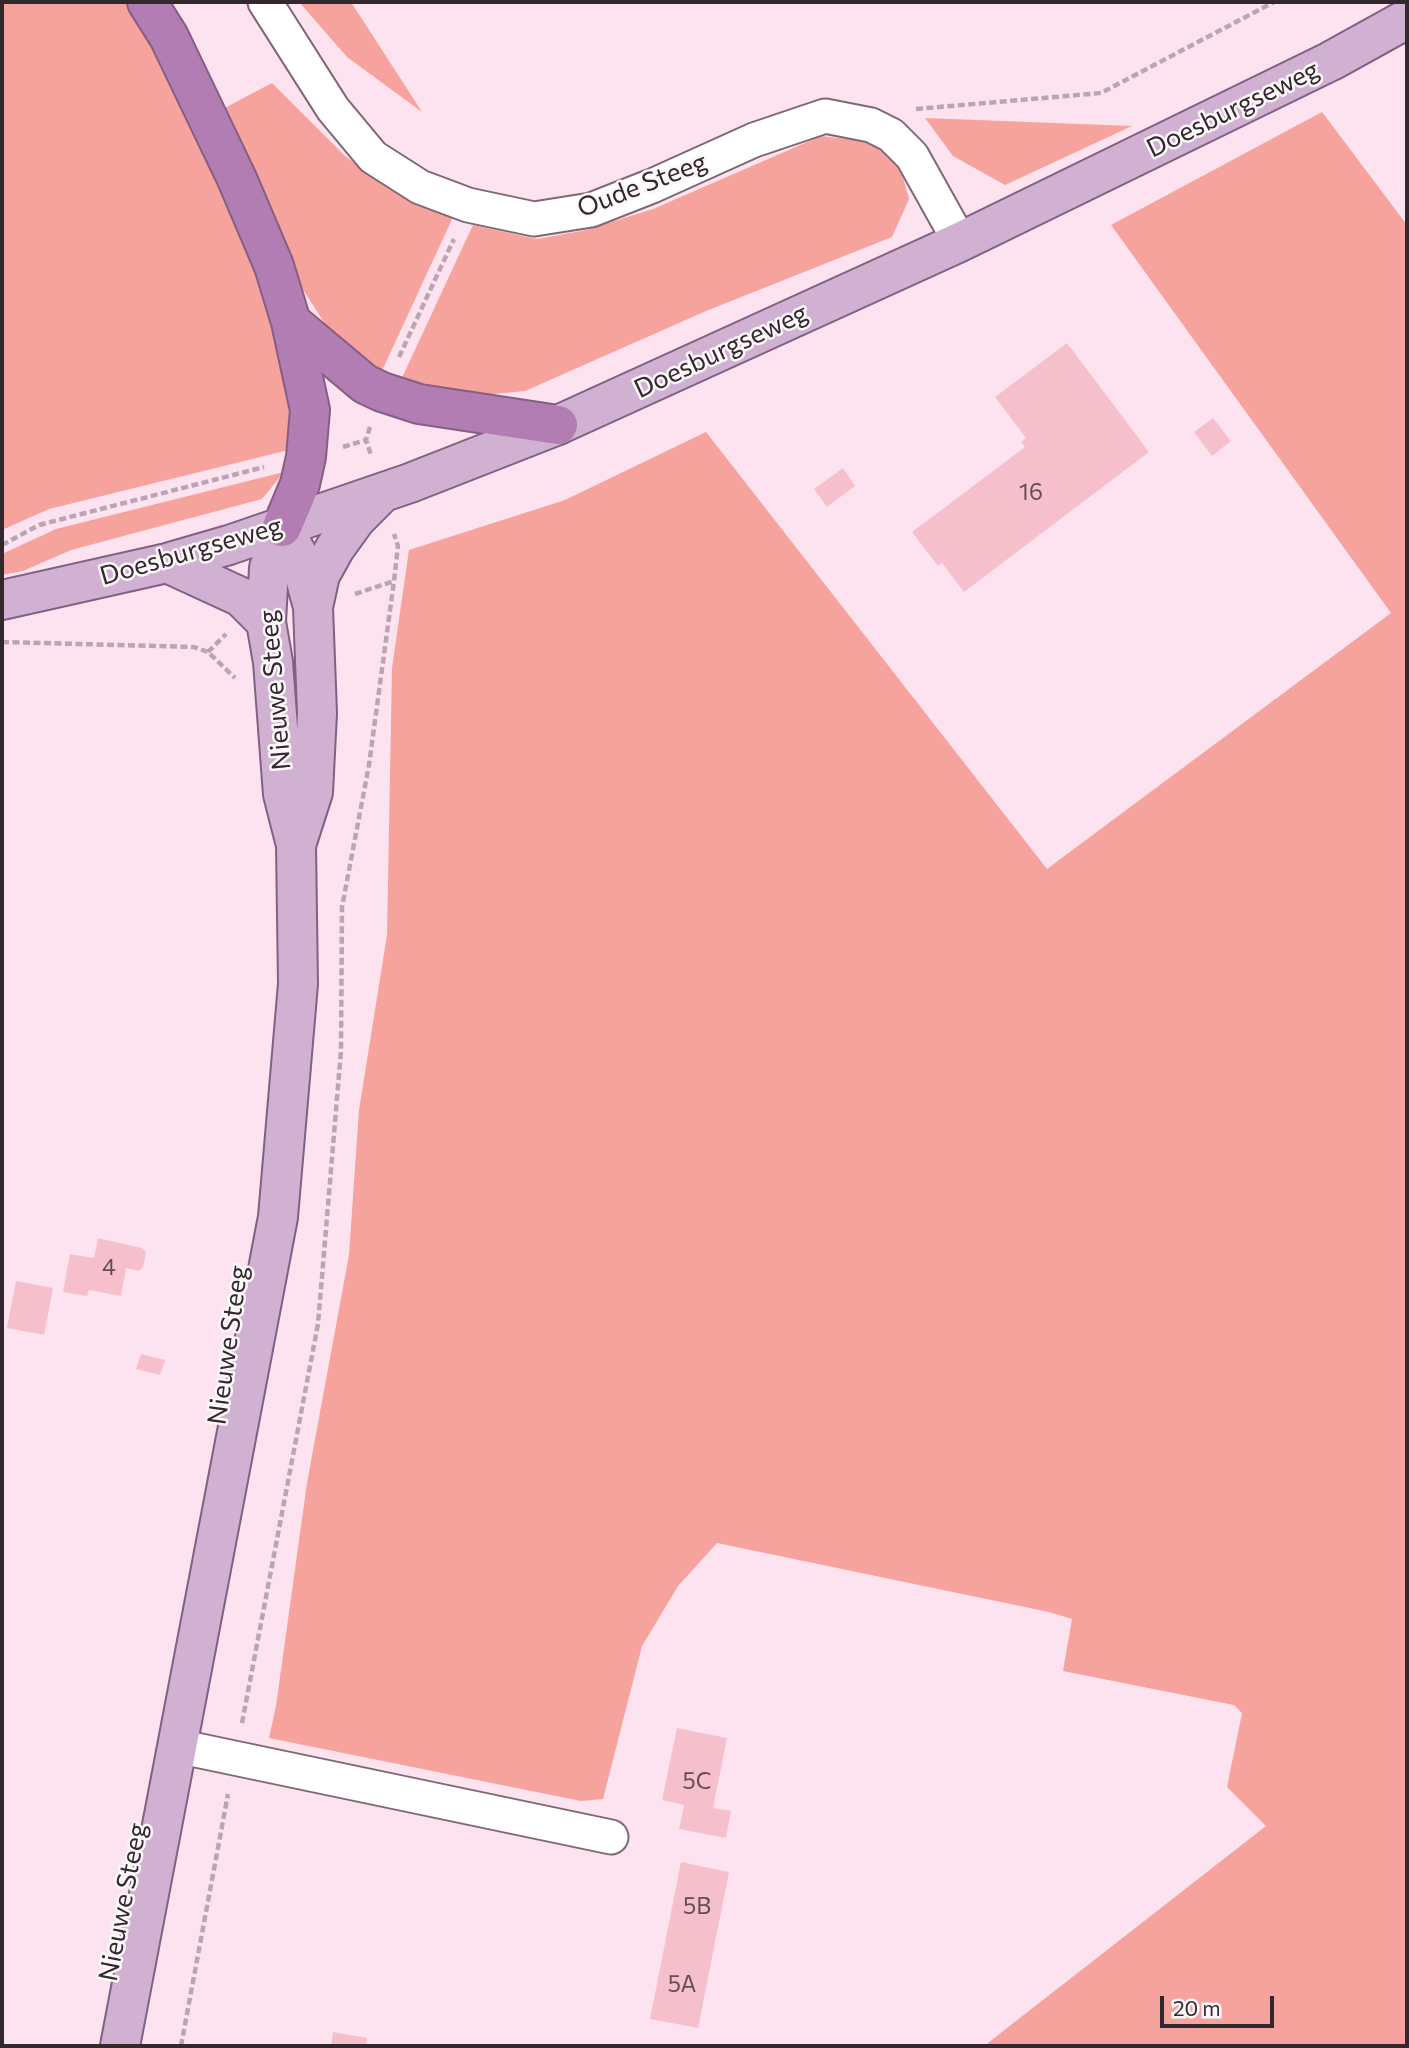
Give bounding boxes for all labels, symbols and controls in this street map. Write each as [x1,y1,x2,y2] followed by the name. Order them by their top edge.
[1142,54,1324,164] street label: Doesburgseweg
[573,146,711,224] street label: Oude Steeg
[629,297,813,405] street label: Doesburgseweg
[1019,478,1043,506] house number: 16
[96,510,286,592] street label: Doesburgseweg
[252,609,298,771] street label: Nieuwe Steeg
[102,1253,116,1281] house number: 4
[201,1263,255,1427] street label: Nieuwe Steeg
[683,1767,711,1795] house number: 5C
[92,1820,154,1984] street label: Nieuwe Steeg
[683,1892,711,1920] house number: 5B
[668,1970,696,1998] house number: 5A
[1164,1982,1278,2026] scale bar
[1173,1995,1221,2020] text: 20 m

